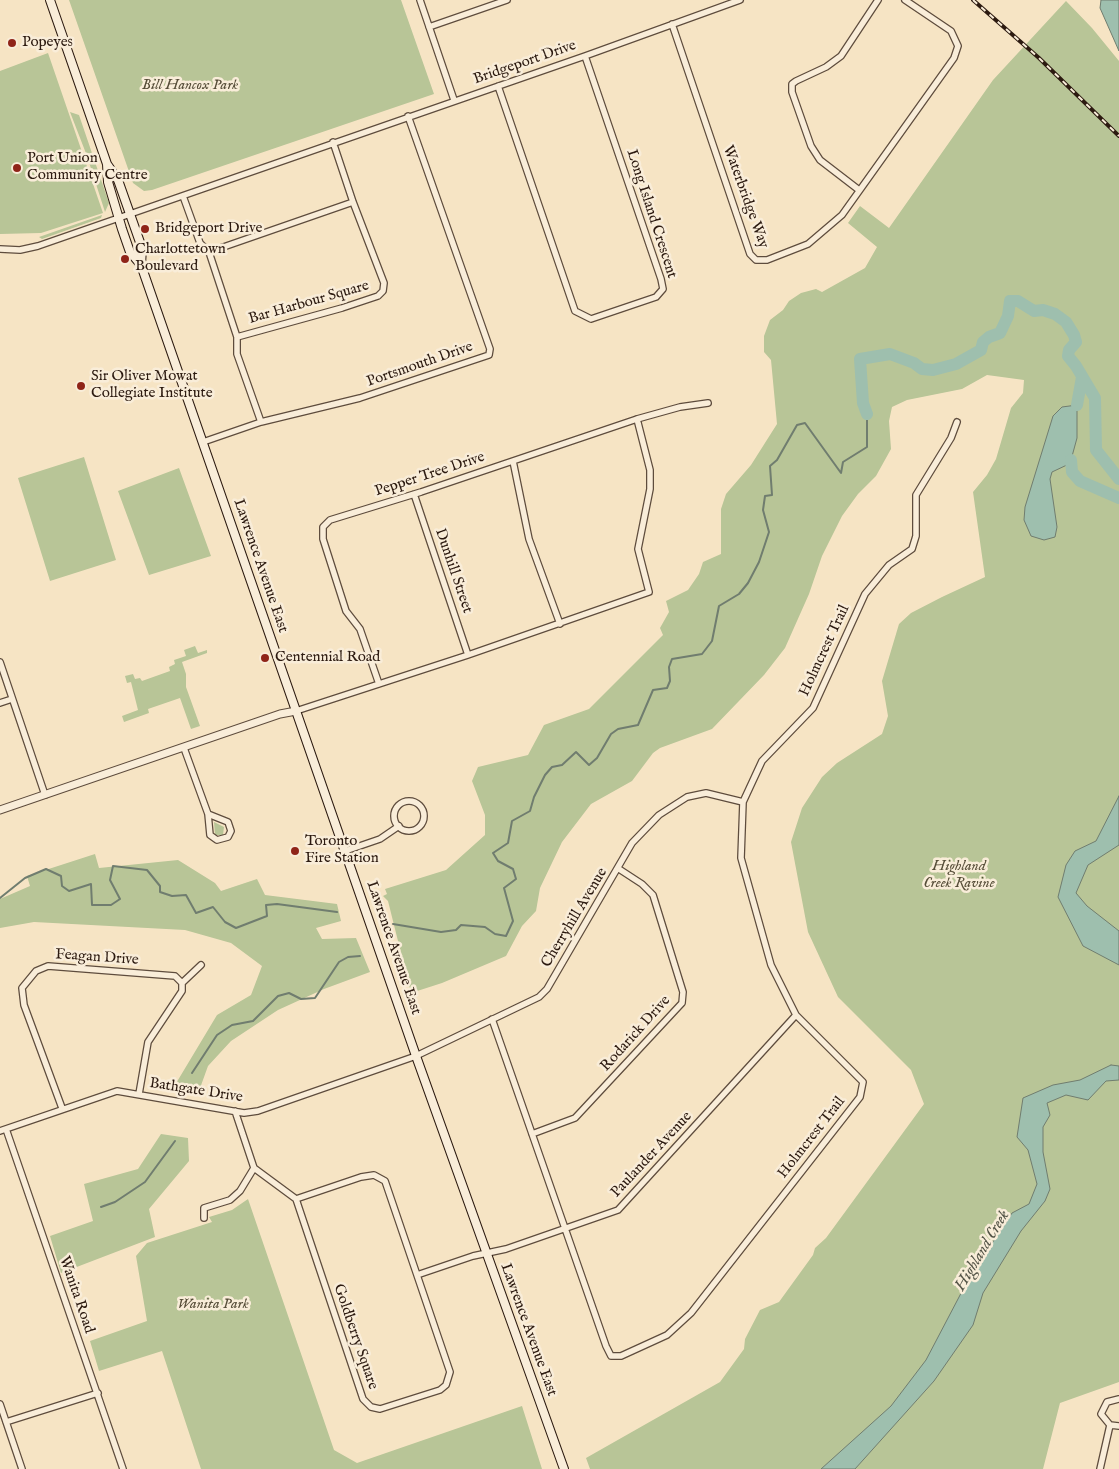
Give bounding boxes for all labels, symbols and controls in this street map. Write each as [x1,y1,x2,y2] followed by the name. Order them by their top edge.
[22,34,73,52] place label: Popeyes
[6,37,18,49] marker: Popeyes
[471,37,579,89] street label: Bridgeport Drive
[142,77,238,95] park label: Bill Hancox Park
[718,143,772,251] street label: Waterbridge Way
[622,147,680,281] street label: Long Island Crescent
[27,150,148,185] place label: Port Union Community Centre
[11,162,23,174] marker: Port Union Community Centre
[155,220,262,238] place label: Bridgeport Drive
[139,223,151,235] marker: Bridgeport Drive
[135,241,226,276] place label: Charlottetown Boulevard
[119,253,131,265] marker: Charlottetown Boulevard
[247,277,371,329] street label: Bar Harbour Square
[365,338,475,392] street label: Portsmouth Drive
[91,368,213,403] place label: Sir Oliver Mowat Collegiate Institute
[75,380,87,392] marker: Sir Oliver Mowat Collegiate Institute
[373,449,487,501] street label: Pepper Tree Drive
[229,497,291,635] street label: Lawrence Avenue East
[430,526,476,616] street label: Dunhill Street
[796,602,854,700] street label: Holmcrest Trail
[275,649,380,667] place label: Centennial Road
[259,652,271,664] marker: Centennial Road
[305,833,379,868] place label: Toronto Fire Station
[289,845,301,857] marker: Toronto Fire Station
[923,858,995,893] park label: Highland Creek Ravine
[538,865,612,971] street label: Cherryhill Avenue
[362,879,424,1017] street label: Lawrence Avenue East
[55,946,139,970] street label: Feagan Drive
[597,992,675,1076] street label: Rodarick Drive
[148,1075,244,1107] street label: Bathgate Drive
[774,1094,850,1182] street label: Holmcrest Trail
[608,1108,696,1202] street label: Paulander Avenue
[951,1207,1015,1295] water label: Highland Creek
[54,1254,98,1336] street label: Wanita Road
[496,1261,560,1399] street label: Lawrence Avenue East
[329,1282,381,1392] street label: Goldberry Square
[177,1296,249,1314] park label: Wanita Park

